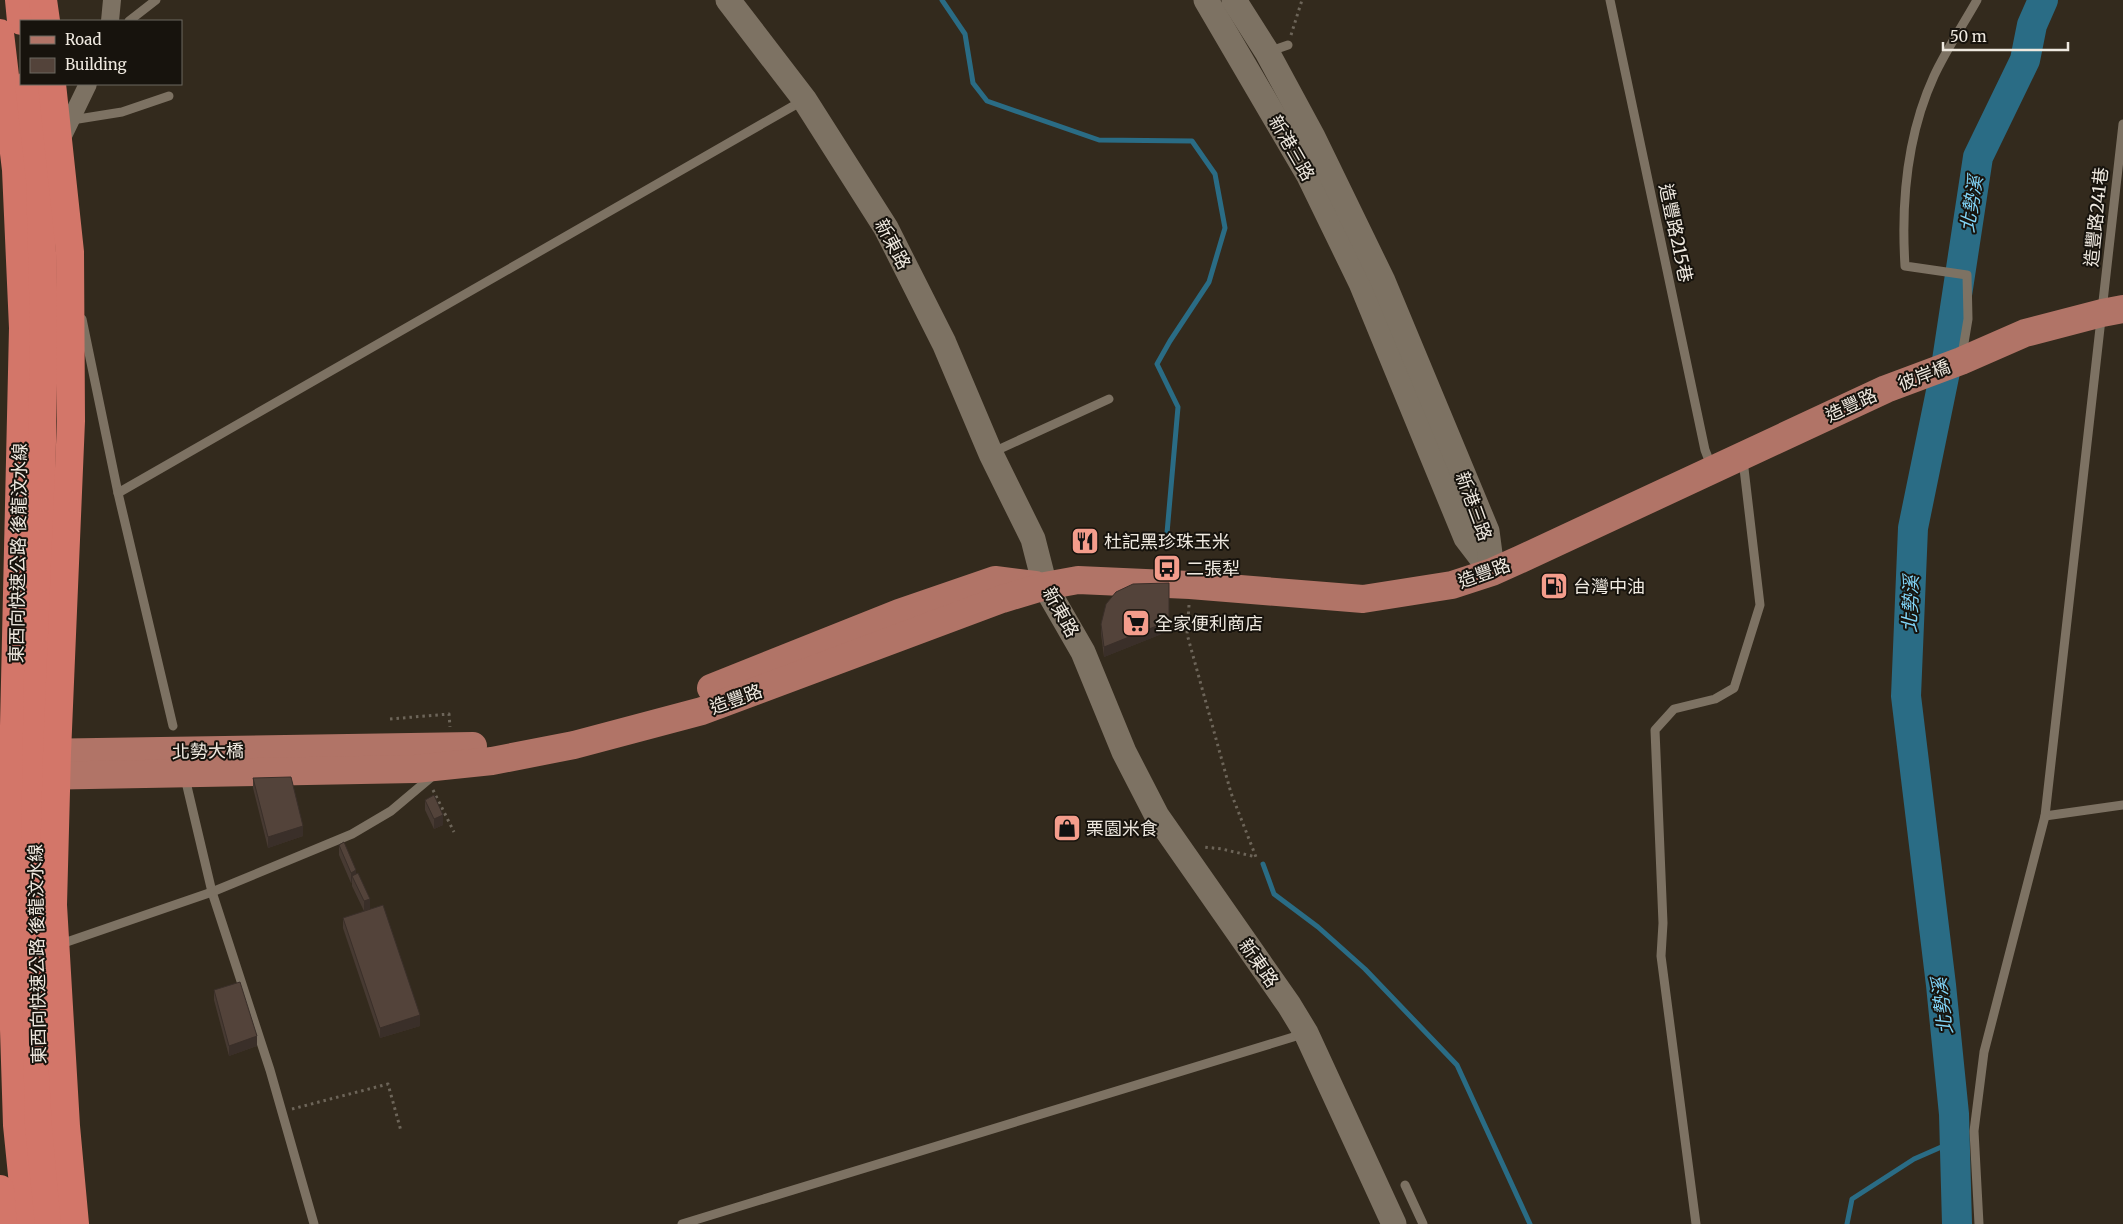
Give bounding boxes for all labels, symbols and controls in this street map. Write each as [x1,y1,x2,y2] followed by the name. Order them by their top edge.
[20,20,182,85] legend
[1943,20,2068,52] scale bar
[1950,27,1987,46] text: 50 m
[65,30,101,49] text: Road
[65,55,127,74] text: Building
[1264,111,1320,185] street label: 新港三路
[2079,166,2113,268] street label: 造豐路241巷
[1955,171,1988,234] water label: 北勢溪
[1654,182,1698,284] street label: 造豐路215巷
[870,215,916,273] street label: 新東路
[1895,355,1953,395] street label: 彼岸橋
[1822,383,1880,427] street label: 造豐路
[5,443,31,663] street label: 東西向快速公路 後龍汶水線
[1451,468,1497,544] street label: 新港三路
[1070,526,1100,556] restaurant icon: 杜記黑珍珠玉米
[1104,530,1230,553] place label: 杜記黑珍珠玉米
[1152,553,1182,583] bus stop icon: 二張犁
[1455,553,1513,593] street label: 造豐路
[1186,557,1240,580] place label: 二張犁
[1539,571,1569,601] fuel station icon: 台灣中油
[1897,572,1923,633] water label: 北勢溪
[1573,575,1645,598] place label: 台灣中油
[1038,583,1084,641] street label: 新東路
[1121,608,1151,638] supermarket icon: 全家便利商店
[1155,612,1263,635] place label: 全家便利商店
[707,679,765,719] street label: 造豐路
[172,739,244,763] street label: 北勢大橋
[1052,813,1082,843] shop icon: 栗園米食
[1086,817,1158,840] place label: 栗園米食
[24,844,50,1064] street label: 東西向快速公路 後龍汶水線
[1234,934,1284,992] street label: 新東路
[1926,973,1957,1036] water label: 北勢溪

